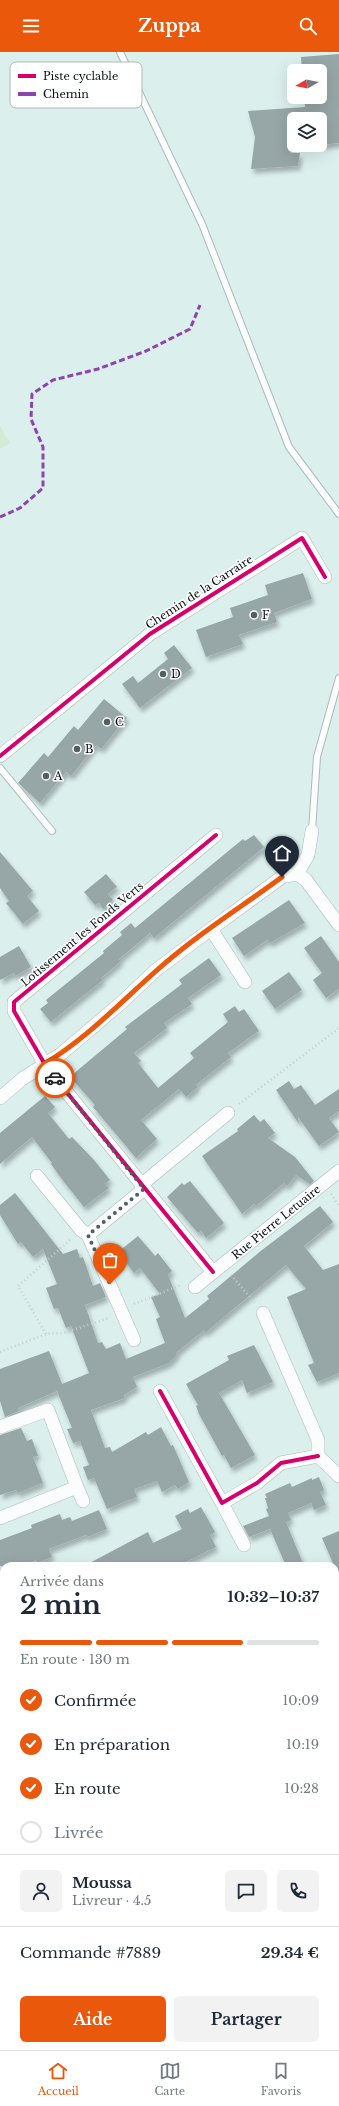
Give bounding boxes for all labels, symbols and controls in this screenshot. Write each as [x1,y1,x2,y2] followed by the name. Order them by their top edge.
[20,15,42,37] icon: menu
[138,15,201,37] text: Zuppa
[297,15,319,37] icon: search
[10,62,142,108] legend
[287,64,327,104] north arrow
[287,64,327,152] map controls
[43,69,118,83] text: Piste cyclable
[43,87,89,101] text: Chemin
[287,112,327,152] button: layers
[143,552,255,632] street label: Chemin de la Carraire
[262,608,270,622] place label: F
[249,610,259,620] marker: F
[171,667,181,681] place label: D
[158,669,168,679] marker: D
[115,715,124,729] place label: C
[102,717,112,727] marker: C
[85,742,93,756] place label: B
[72,744,82,754] marker: B
[53,769,63,783] place label: A
[41,771,51,781] marker: A
[265,836,299,877] pin
[271,842,293,864] icon: home
[18,879,146,989] street label: Lotissement les Fonds Verts
[35,1058,75,1098] courier
[44,1067,66,1089] icon: car
[229,1182,323,1262] street label: Rue Pierre Letuaire
[93,1243,127,1284] pin
[99,1249,121,1271] icon: bag
[20,1573,104,1590] text: Arrivée dans
[227,1587,319,1606] text: 10:32–10:37
[20,1589,101,1621] text: 2 min
[20,1651,130,1668] text: En route · 130 m
[20,1689,42,1711] icon: check
[54,1691,136,1710] text: Confirmée
[283,1692,319,1709] text: 10:09
[20,1733,42,1755] icon: check
[54,1735,170,1754] text: En préparation
[286,1736,319,1753] text: 10:19
[20,1777,42,1799] icon: check
[54,1779,121,1798] text: En route
[284,1780,319,1797] text: 10:28
[54,1823,103,1842] text: Livrée
[20,1870,62,1912] button: person
[225,1870,267,1912] button: chat
[277,1870,319,1912] button: phone
[72,1873,132,1892] text: Moussa
[72,1892,151,1909] text: Livreur · 4.5
[20,1943,161,1962] text: Commande #7889
[261,1943,319,1962] text: 29.34 €
[20,1996,166,2042] button: Aide
[174,1996,319,2042] button: Partager
[38,2060,79,2098] tab: Accueil
[154,2060,185,2098] tab: Carte
[261,2060,301,2098] tab: Favoris

